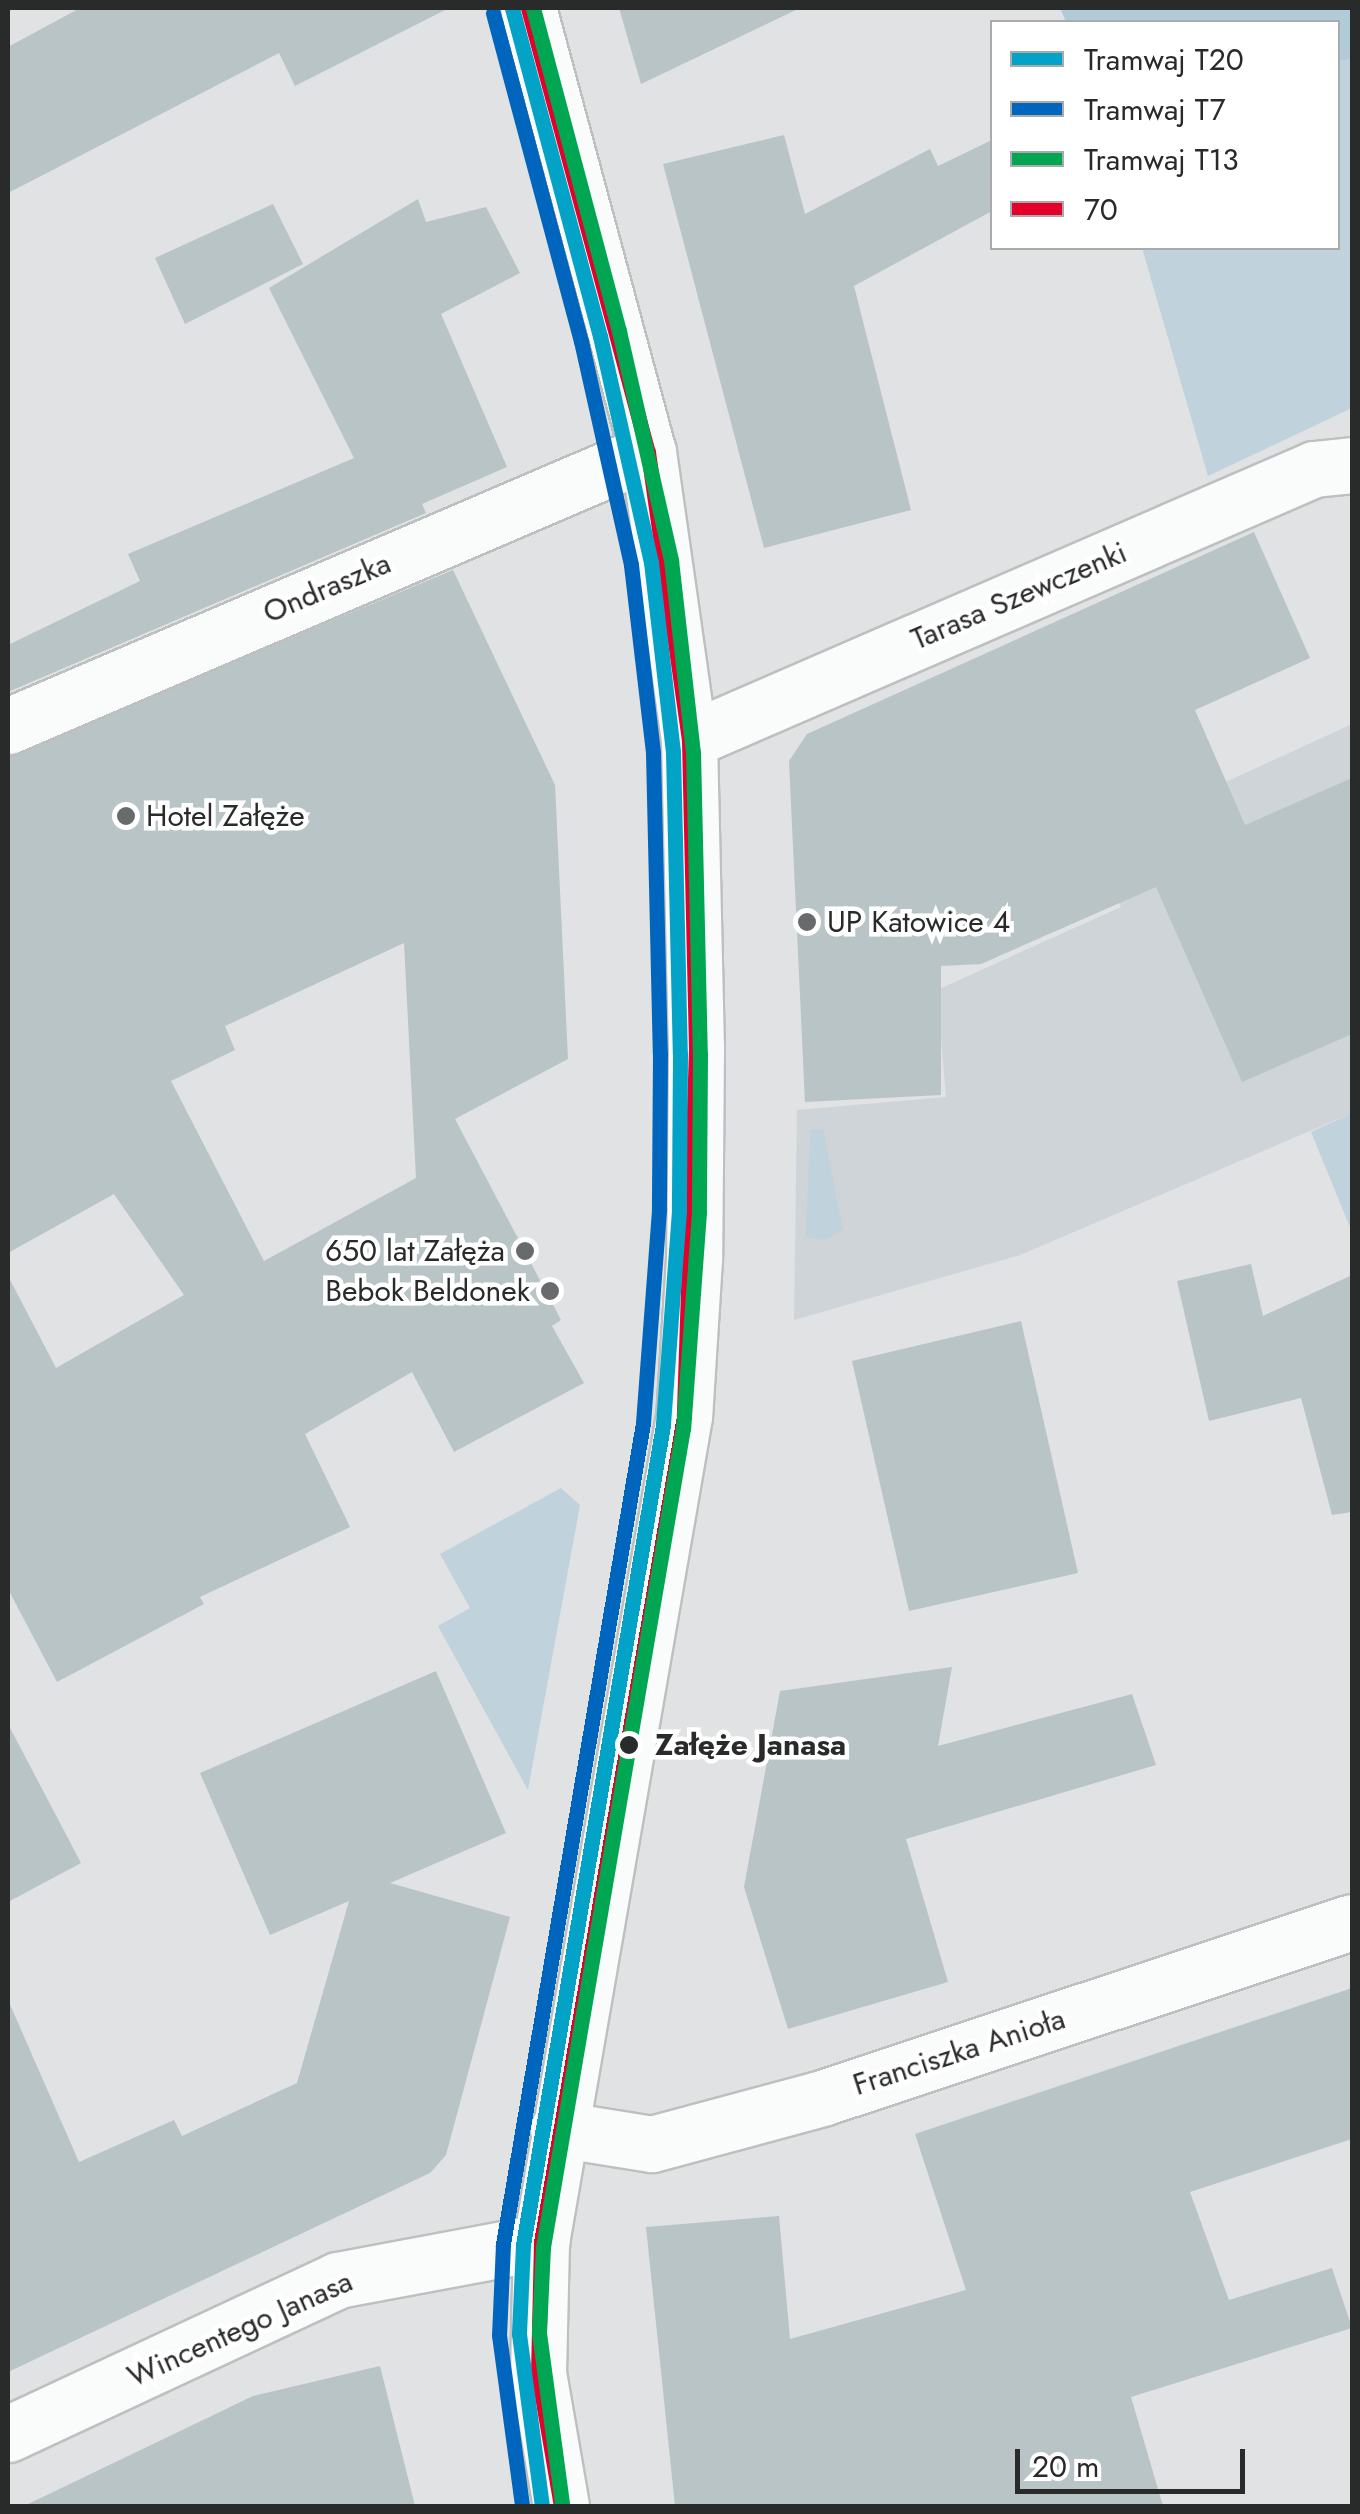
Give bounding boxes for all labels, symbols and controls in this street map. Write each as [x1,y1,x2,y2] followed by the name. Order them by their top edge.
[990,20,1340,250] legend
[1084,38,1244,81] text: Tramwaj T20
[1084,88,1225,131] text: Tramwaj T7
[1084,138,1239,181] text: Tramwaj T13
[1084,188,1118,231] text: 70
[906,534,1132,658] street label: Tarasa Szewczenki
[258,545,396,631] street label: Ondraszka
[146,798,305,834] place label: Hotel Załęże
[115,805,137,827] marker: Hotel Załęże
[827,904,1010,940] place label: UP Katowice 4
[796,911,818,933] marker: UP Katowice 4
[325,1233,505,1269] place label: 650 lat Załęża
[514,1240,536,1262] marker: 650 lat Załęża
[325,1273,530,1309] place label: Bebok Beldonek
[539,1280,561,1302] marker: Bebok Beldonek
[655,1727,846,1763] place label: Załęże Janasa
[612,1728,646,1762] marker: Załęże Janasa
[849,2001,1069,2103] street label: Franciszka Anioła
[122,2263,358,2395] street label: Wincentego Janasa
[1020,2429,1250,2491] scale bar
[1032,2445,1099,2488] text: 20 m

